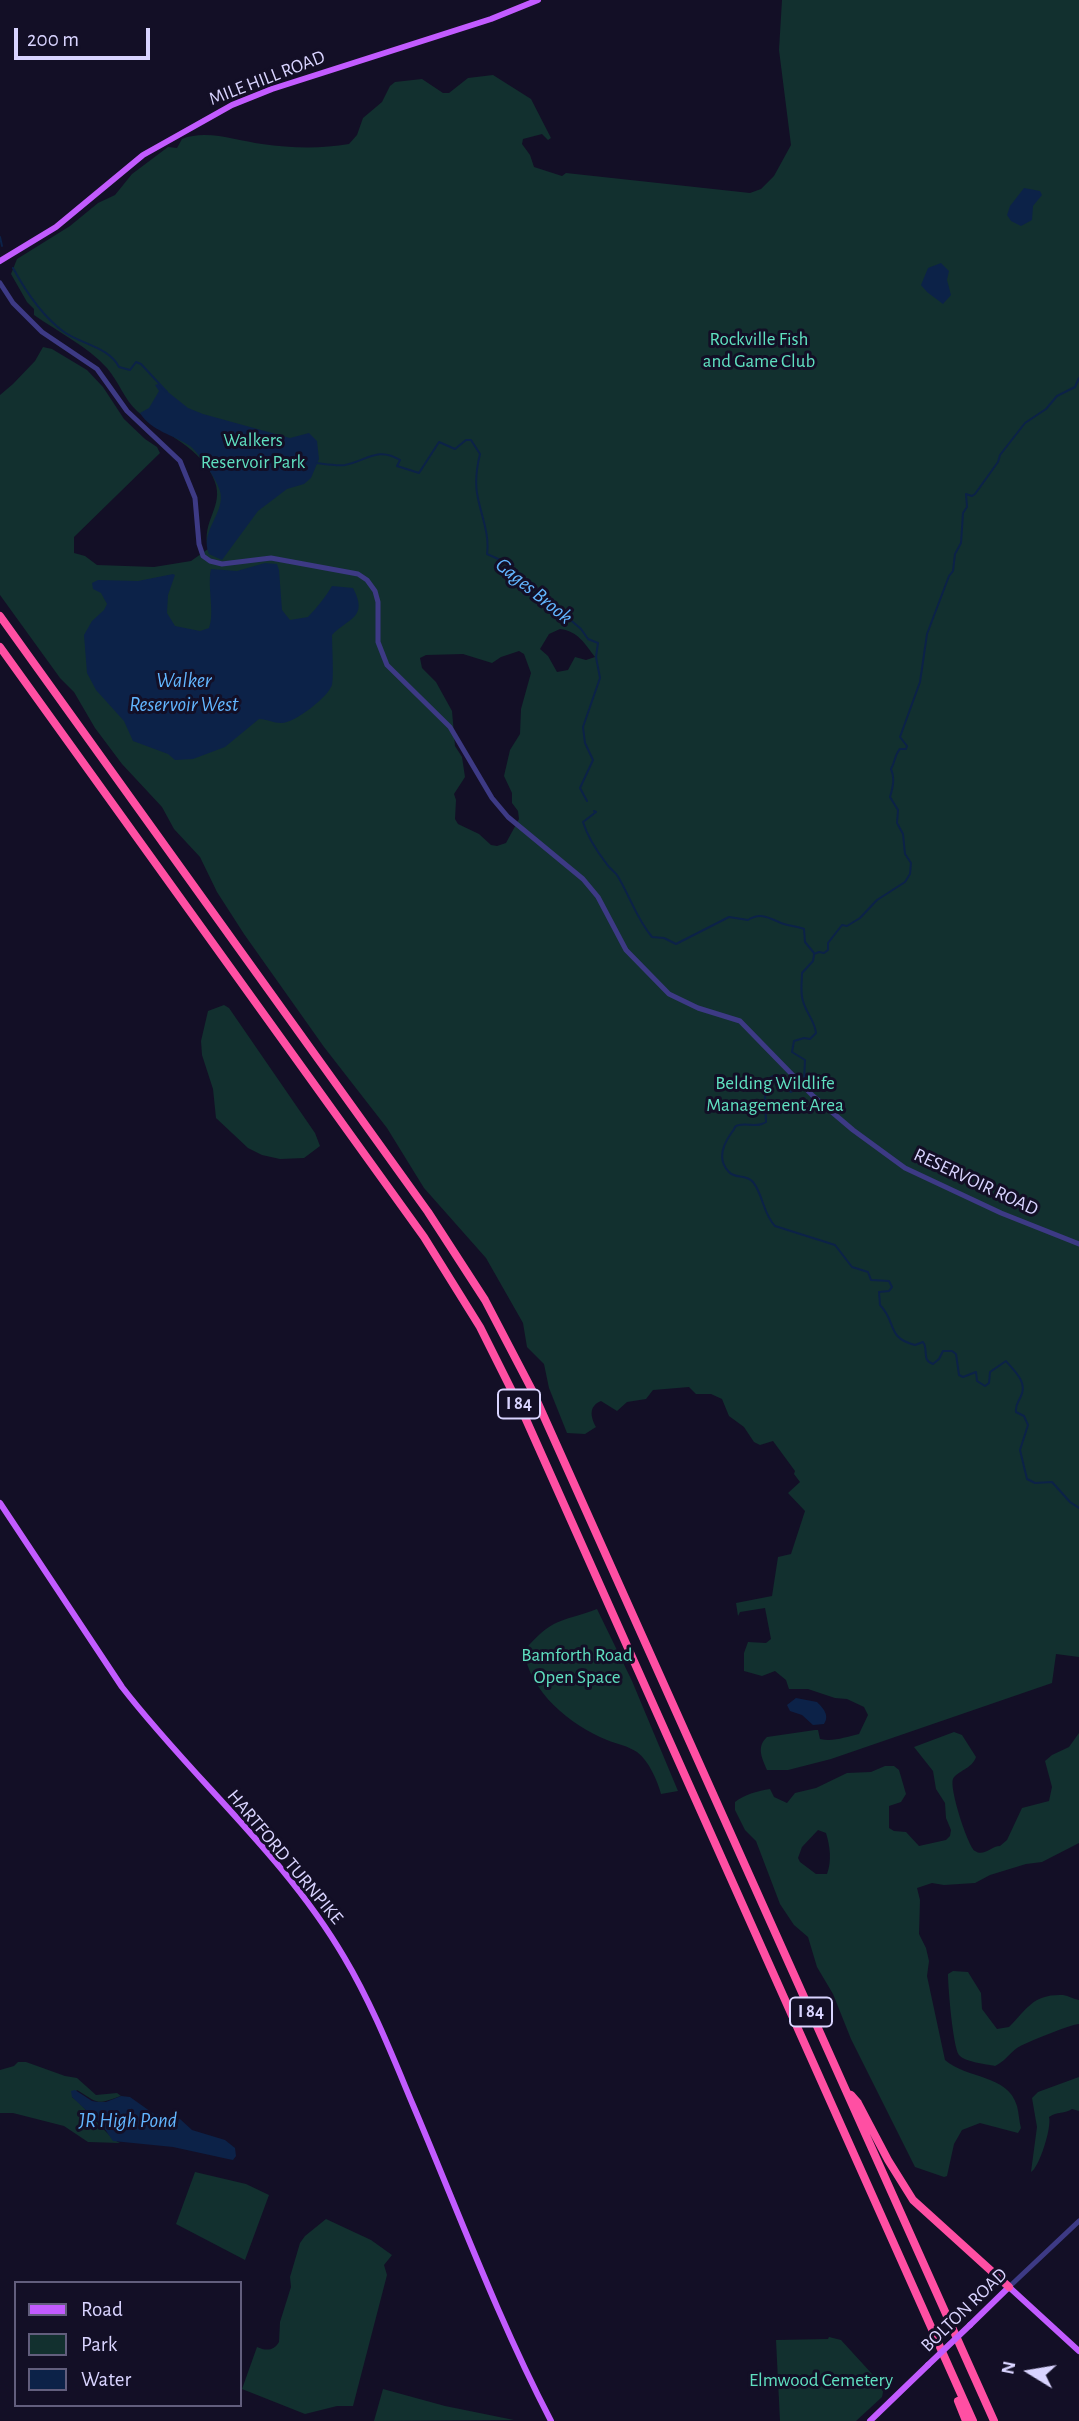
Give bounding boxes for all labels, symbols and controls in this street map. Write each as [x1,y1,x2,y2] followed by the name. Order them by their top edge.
[18,14,154,58] scale bar
[27,29,79,50] text: 200 m
[206,45,328,111] street label: MILE HILL ROAD
[703,328,815,372] park label: Rockville Fish and Game Club
[201,429,305,473] park label: Walkers Reservoir Park
[490,552,578,630] water label: Gages Brook
[129,668,239,718] water label: Walker Reservoir West
[706,1072,844,1116] park label: Belding Wildlife Management Area
[910,1143,1042,1221] street label: RESERVOIR ROAD
[498,1390,540,1419] road number: I 84
[521,1644,633,1688] park label: Bamforth Road Open Space
[222,1785,348,1929] street label: HARTFORD TURNPIKE
[790,1998,832,2026] road number: I 84
[79,2108,177,2134] water label: JR High Pond
[916,2263,1012,2357] street label: BOLTON ROAD
[14,2281,242,2407] legend
[81,2299,123,2320] text: Road
[81,2334,117,2355] text: Park
[995,2337,1065,2407] north arrow
[998,2360,1019,2376] text: N
[81,2369,131,2390] text: Water
[749,2369,893,2391] park label: Elmwood Cemetery

